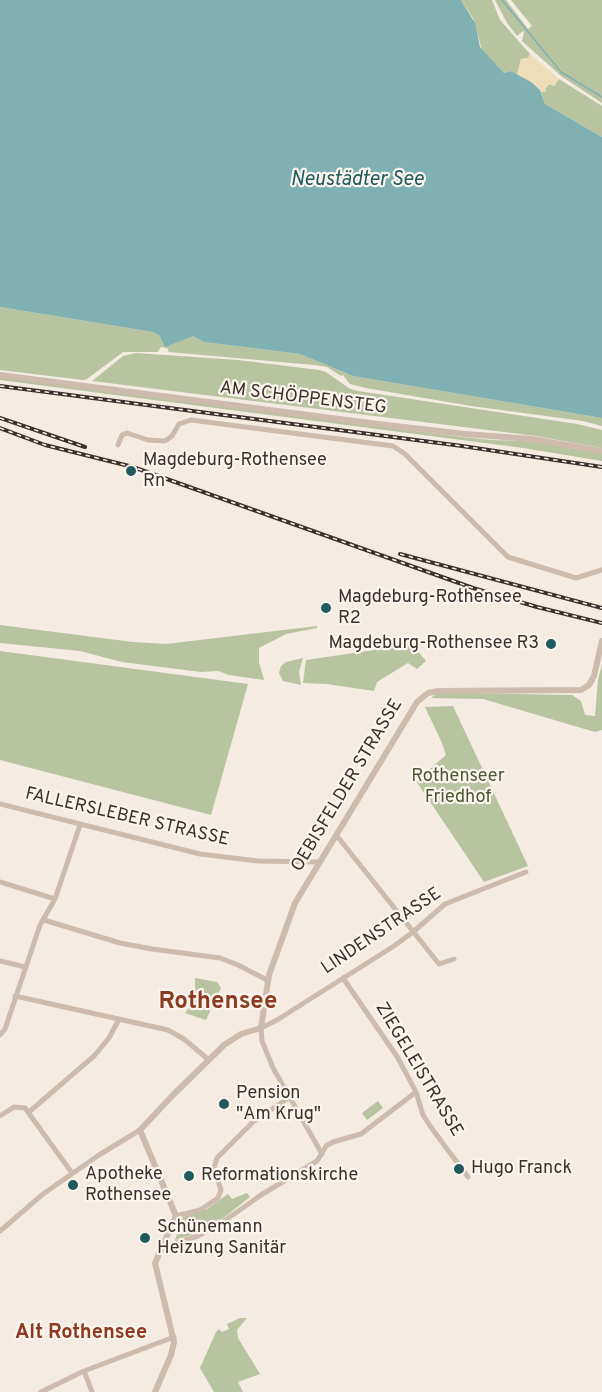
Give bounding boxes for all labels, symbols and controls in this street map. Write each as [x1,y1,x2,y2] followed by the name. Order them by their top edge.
[291,169,423,193] water label: Neustädter See
[218,378,388,420] street label: AM SCHÖPPENSTEG
[143,450,327,492] place label: Magdeburg-Rothensee Rn
[124,464,138,478] marker: Magdeburg-Rothensee Rn
[338,587,522,630] place label: Magdeburg-Rothensee R2
[319,601,333,615] marker: Magdeburg-Rothensee R2
[329,633,539,655] place label: Magdeburg-Rothensee R3
[544,637,558,651] marker: Magdeburg-Rothensee R3
[288,696,408,876] street label: OEBISFELDER STRASSE
[411,766,505,808] park label: Rothenseer Friedhof
[23,784,231,852] street label: FALLERSLEBER STRASSE
[318,884,446,980] street label: LINDENSTRASSE
[159,989,277,1017] district label: Rothensee
[369,999,467,1141] street label: ZIEGELEISTRASSE
[236,1083,321,1126] place label: Pension "Am Krug"
[217,1097,231,1111] marker: Pension "Am Krug"
[471,1158,572,1180] place label: Hugo Franck
[452,1162,466,1176] marker: Hugo Franck
[85,1164,171,1206] place label: Apotheke Rothensee
[201,1165,358,1187] place label: Reformationskirche
[182,1169,196,1183] marker: Reformationskirche
[66,1178,80,1192] marker: Apotheke Rothensee
[157,1217,286,1260] place label: Schünemann Heizung Sanitär
[138,1231,152,1245] marker: Schünemann Heizung Sanitär
[15,1322,147,1346] district label: Alt Rothensee

